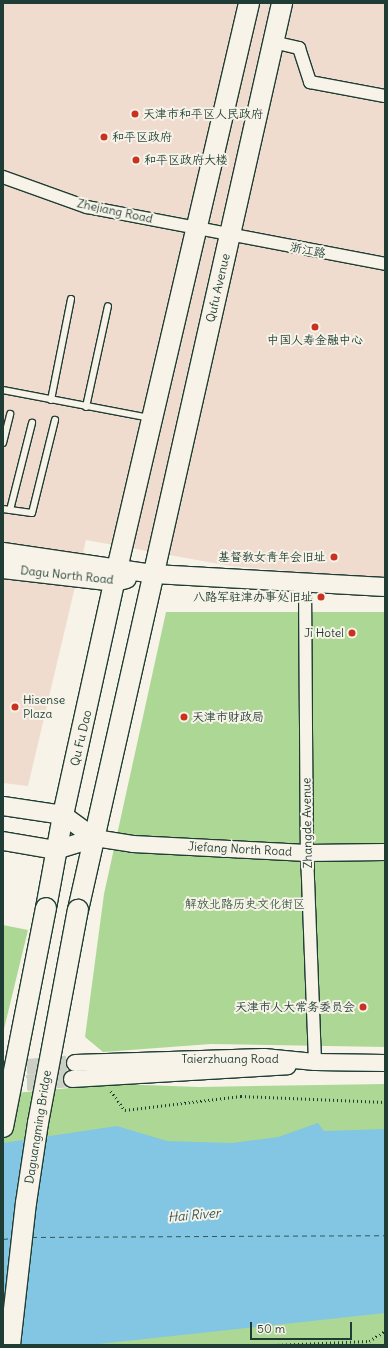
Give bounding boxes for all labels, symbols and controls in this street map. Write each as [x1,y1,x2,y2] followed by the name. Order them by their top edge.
[143,107,263,121] place label: 天津市和平区人民政府
[130,109,140,119] marker: 天津市和平区人民政府
[112,130,172,144] place label: 和平区政府
[99,132,109,142] marker: 和平区政府
[144,153,228,167] place label: 和平区政府大楼
[131,155,141,165] marker: 和平区政府大楼
[76,196,154,226] street label: Zhejiang Road
[289,239,327,261] street label: 浙江路
[203,252,233,324] street label: Qufu Avenue
[310,322,320,332] marker: 中国人寿金融中心
[267,333,363,347] place label: 中国人寿金融中心
[218,550,326,564] place label: 基督教女青年会旧址
[329,552,339,562] marker: 基督教女青年会旧址
[20,563,114,587] street label: Dagu North Road
[193,590,313,604] place label: 八路军驻津办事处旧址
[316,592,326,602] marker: 八路军驻津办事处旧址
[304,626,344,640] place label: Ji Hotel
[347,628,357,638] marker: Ji Hotel
[23,693,65,721] place label: Hisense Plaza
[10,702,20,712] marker: Hisense Plaza
[68,709,94,767] street label: Qu Fu Dao
[192,710,264,724] place label: 天津市财政局
[179,712,189,722] marker: 天津市财政局
[299,777,315,869] street label: Zhangde Avenue
[188,839,292,859] street label: Jiefang North Road
[185,897,305,911] park label: 解放北路历史文化街区
[235,1000,355,1014] place label: 天津市人大常务委员会
[358,1002,368,1012] marker: 天津市人大常务委员会
[181,1052,279,1066] street label: Taierzhuang Road
[22,1069,54,1185] street label: Daguangming Bridge
[167,1206,221,1226] water label: Hai River
[252,1314,354,1340] scale bar
[257,1321,285,1336] text: 50 m

